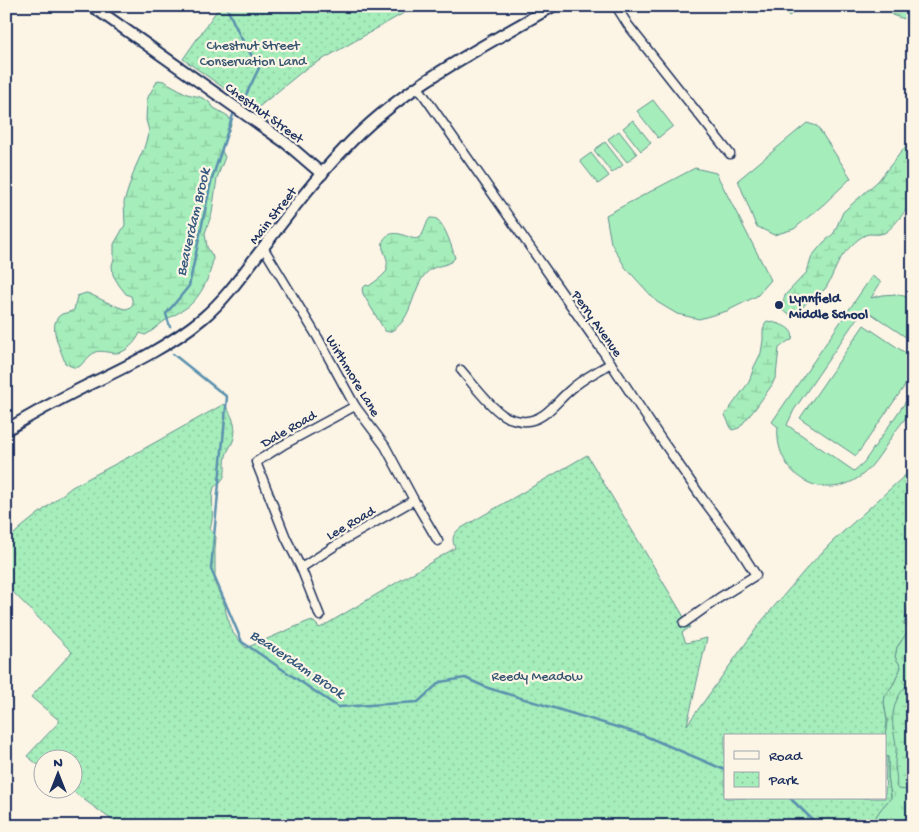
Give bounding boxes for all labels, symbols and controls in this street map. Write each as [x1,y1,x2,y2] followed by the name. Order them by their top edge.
[200,38,308,71] park label: Chestnut Street Conservation Land
[221,80,307,149] street label: Chestnut Street
[173,166,215,278] water label: Beaverdam Brook
[246,184,302,248] street label: Main Street
[566,287,625,362] street label: Perry Avenue
[789,291,868,324] place label: Lynnfield Middle School
[773,299,785,311] marker: Lynnfield Middle School
[321,332,383,421] street label: Wirthmore Lane
[258,407,322,453] street label: Dale Road
[324,503,380,545] street label: Lee Road
[246,626,349,704] water label: Beaverdam Brook
[491,669,583,686] park label: Reedy Meadow
[724,734,886,800] legend
[769,748,803,766] text: Road
[32,750,82,800] north arrow
[53,755,63,772] text: N
[768,772,799,790] text: Park

